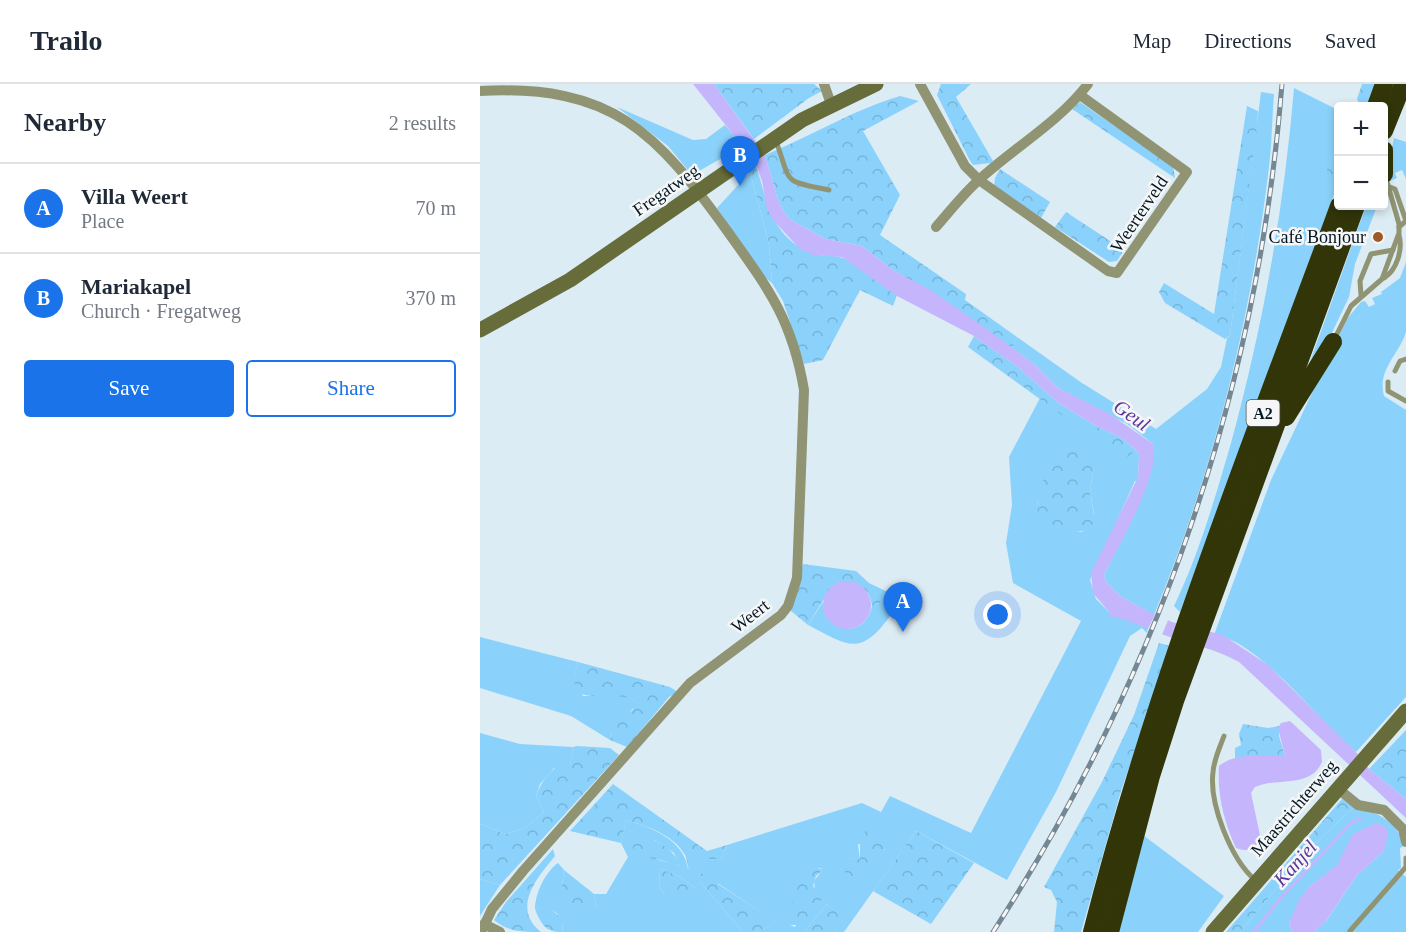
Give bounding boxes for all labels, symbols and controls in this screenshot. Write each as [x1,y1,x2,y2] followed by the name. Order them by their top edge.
[30,25,103,56] text: Trailo
[1133,29,1171,53] text: Map
[1204,29,1292,53] text: Directions
[1325,29,1376,53] text: Saved
[1334,102,1388,210] map controls
[1334,102,1388,156] button: +
[24,108,106,137] text: Nearby
[389,112,456,134] text: 2 results
[720,136,760,186] pin: B
[1334,156,1388,210] button: −
[629,160,703,220] street label: Fregatweg
[1106,172,1172,256] street label: Weerterveld
[81,184,188,209] text: Villa Weert
[36,197,51,219] text: A
[415,197,456,219] text: 70 m
[81,210,124,232] text: Place
[1269,227,1366,247] place label: Café Bonjour
[1371,230,1385,244] marker: Café Bonjour
[81,274,191,299] text: Mariakapel
[37,287,50,309] text: B
[405,287,456,309] text: 370 m
[81,300,241,322] text: Church · Fregatweg
[24,360,234,417] button: Save
[246,360,456,417] button: Share
[1110,395,1155,435] water label: Geul
[1246,400,1280,426] road number: A2
[884,582,922,632] pin: A
[727,595,773,637] street label: Weert
[983,600,1012,629] your location
[1247,756,1341,860] street label: Maastrichterweg
[1268,835,1322,892] water label: Kanjel

